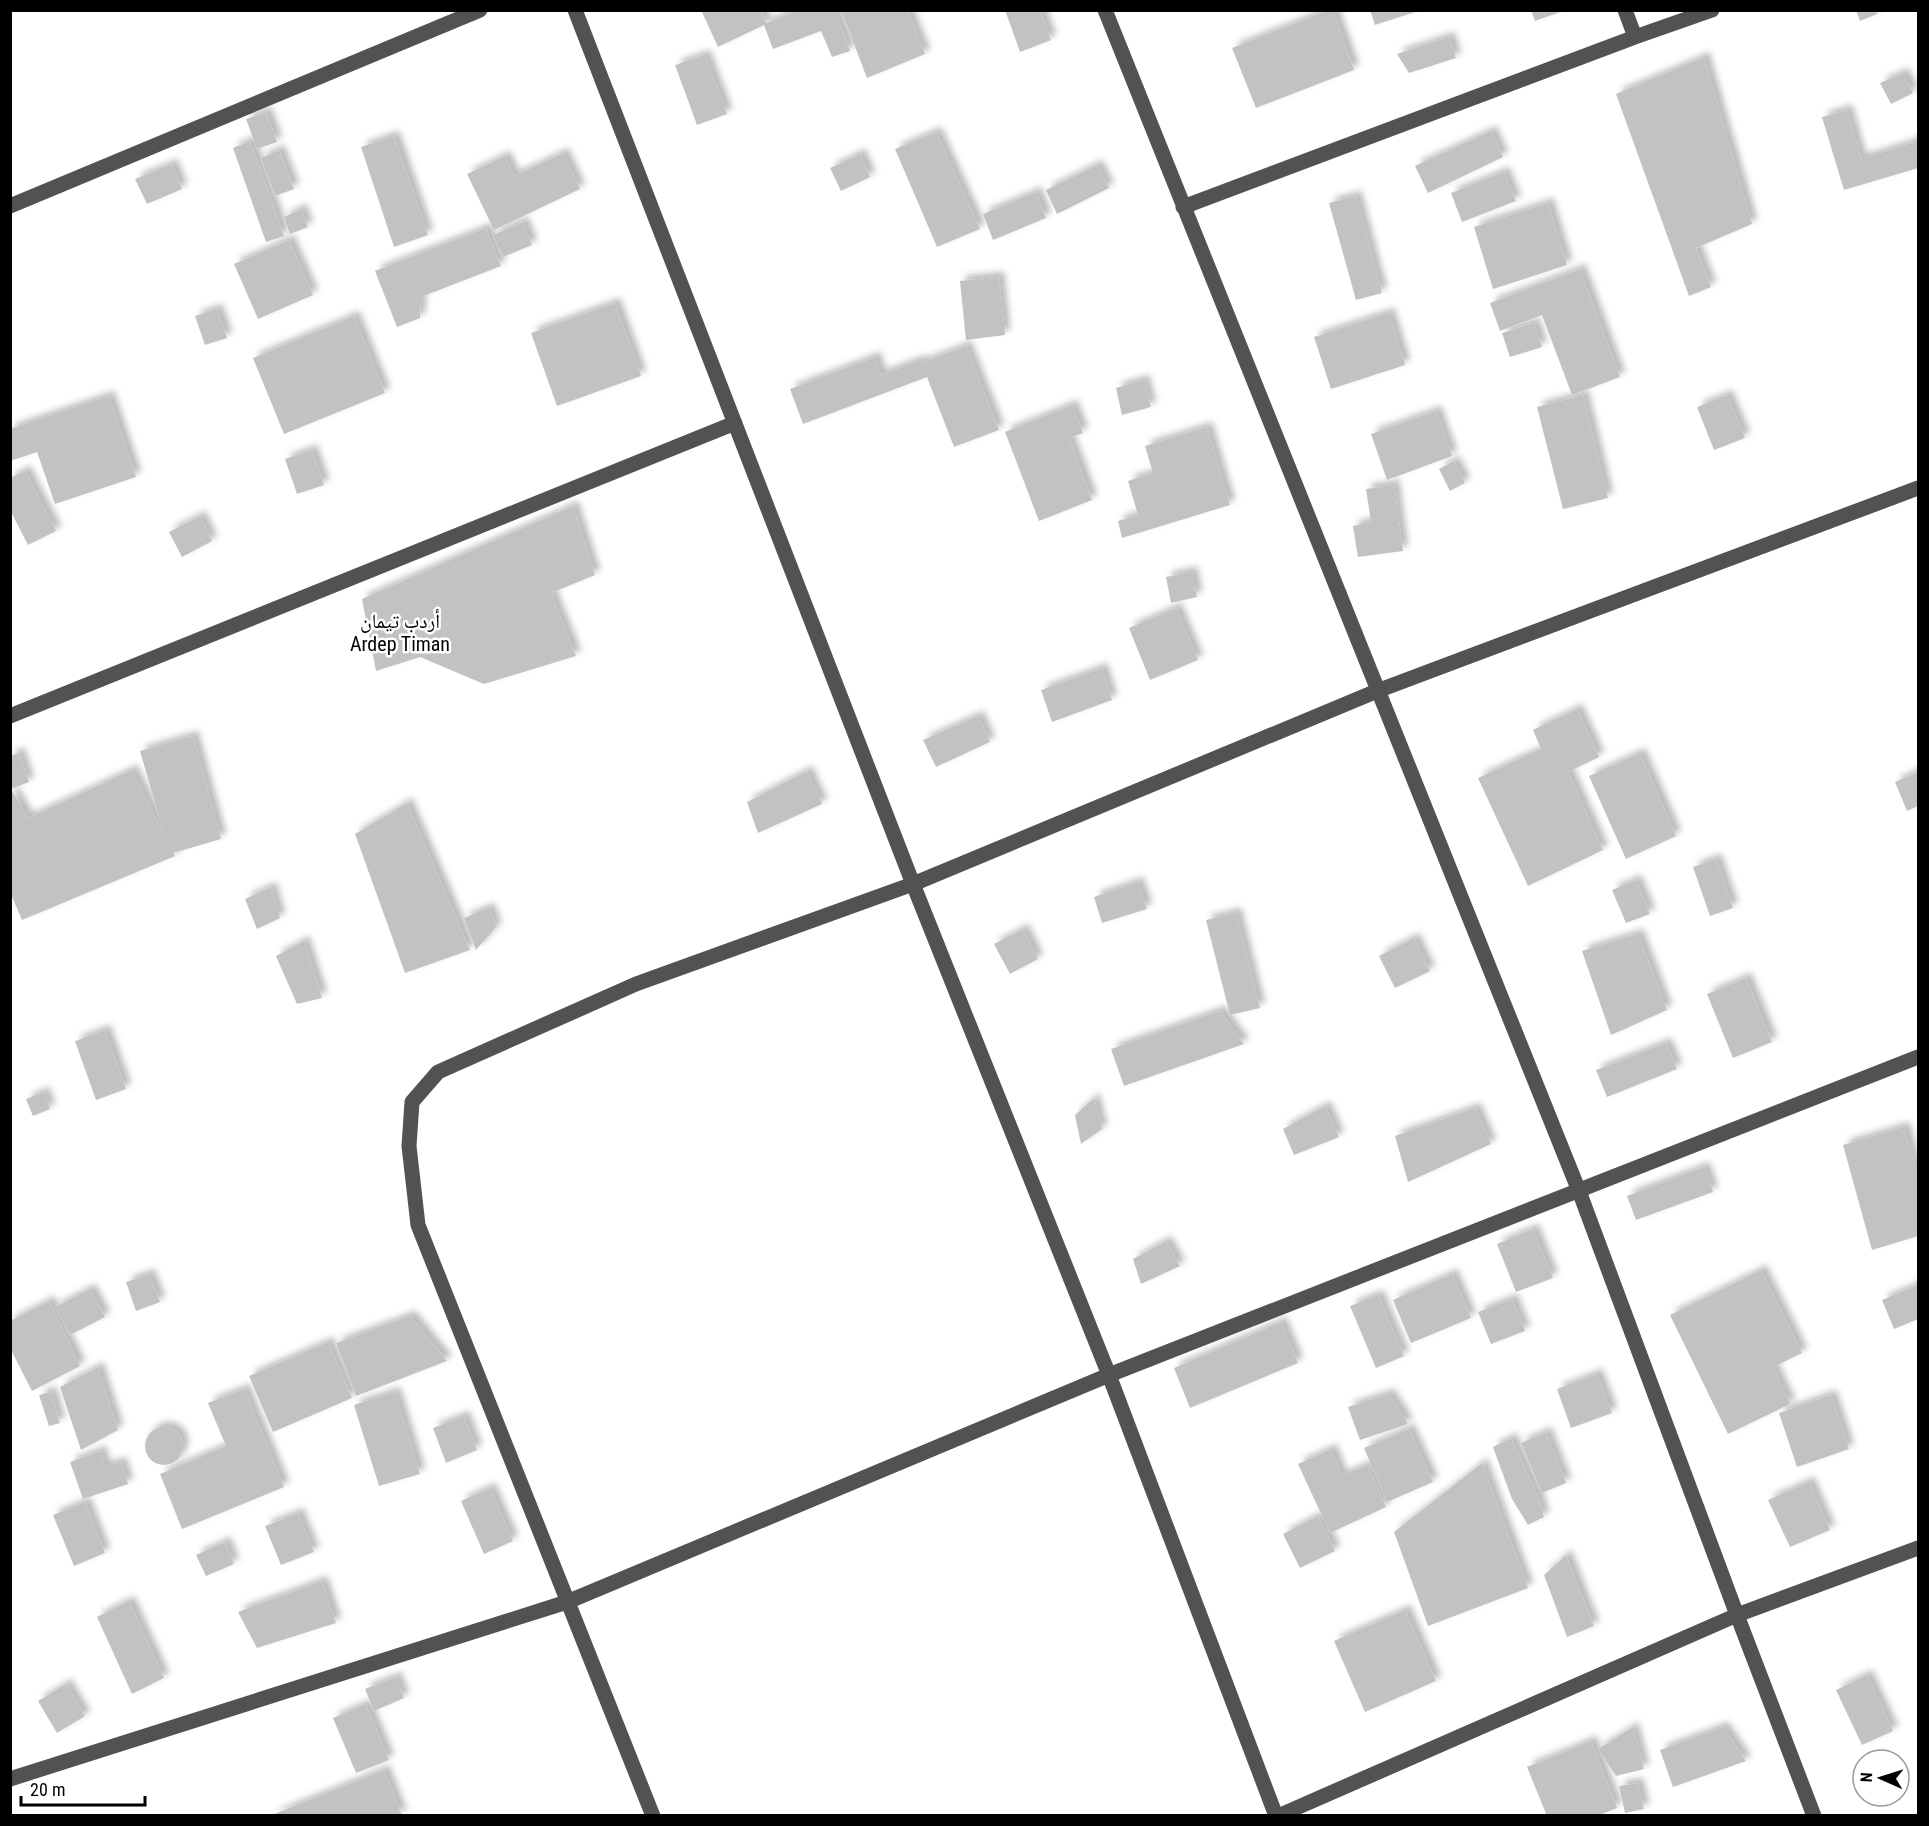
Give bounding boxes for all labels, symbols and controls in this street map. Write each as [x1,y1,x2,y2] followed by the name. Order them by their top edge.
[350,609,450,656] district label: أردب تيمان Ardep Timan
[1851,1748,1911,1808] north arrow
[21,1769,146,1807] scale bar
[1857,1772,1876,1783] text: N
[30,1779,65,1800] text: 20 m

